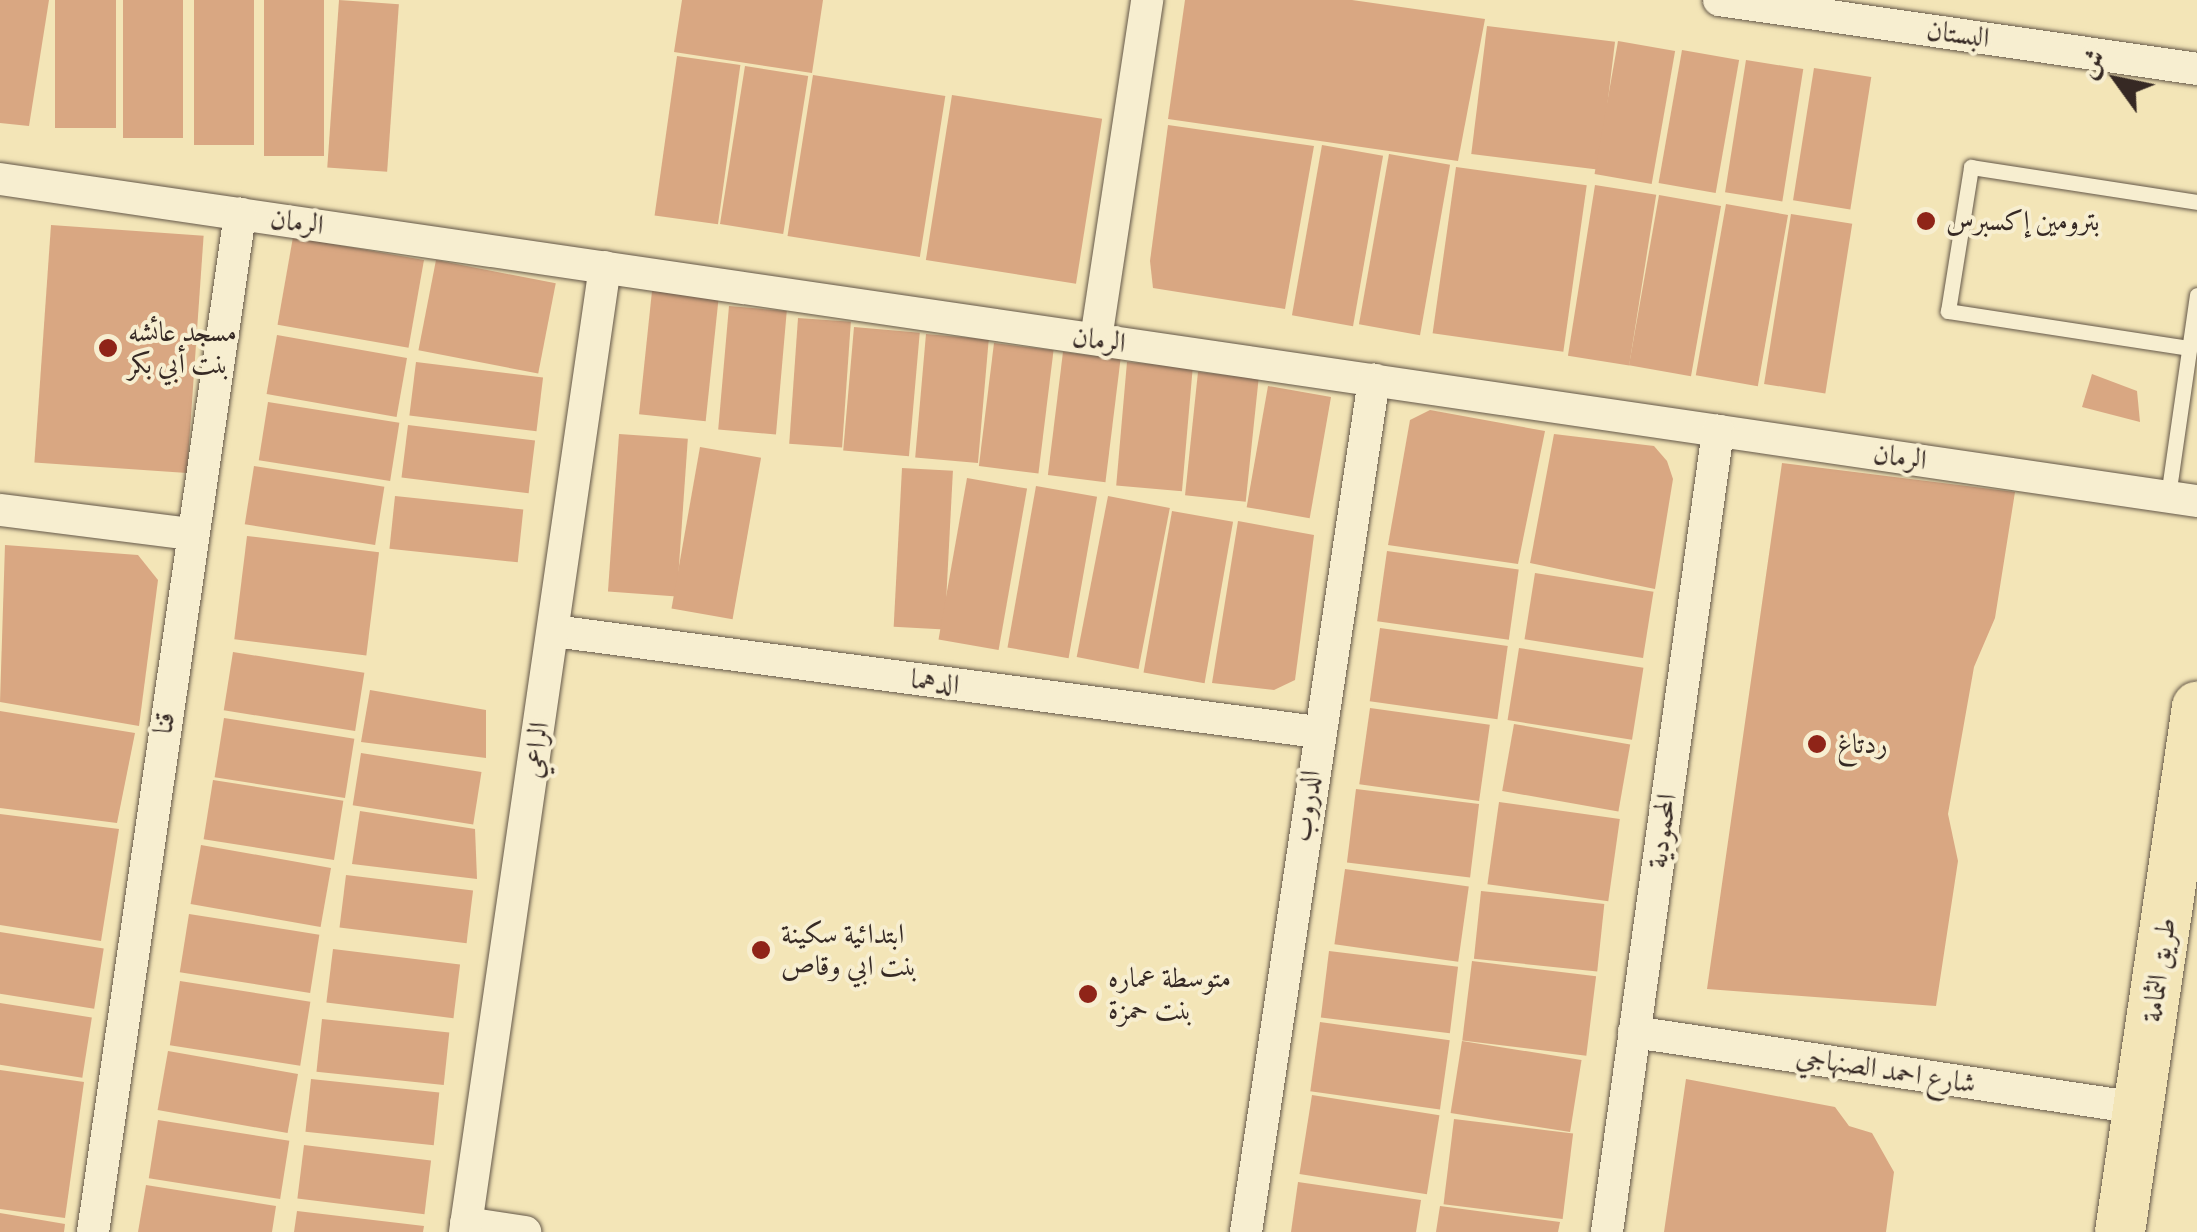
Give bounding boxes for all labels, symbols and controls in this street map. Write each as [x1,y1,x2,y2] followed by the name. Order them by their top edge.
[1924,13,1992,55] street label: البستان
[2067,30,2167,130] north arrow
[2069,42,2114,85] text: ش
[268,202,326,242] street label: الرمان
[1946,204,2100,238] place label: بترومين إكسبرس
[1915,210,1937,232] marker: بترومين إكسبرس
[128,315,237,381] place label: مسجد عائشه بنت أبي بكر
[1070,320,1128,360] street label: الرمان
[97,337,119,359] marker: مسجد عائشه بنت أبي بكر
[1871,437,1929,477] street label: الرمان
[909,662,961,702] street label: الدهما
[146,710,182,736] street label: قنا
[515,720,557,780] street label: الراعي
[1837,727,1888,761] place label: ردتاغ
[1806,733,1828,755] marker: ردتاغ
[1284,768,1328,844] street label: الدروب
[1640,792,1684,870] street label: المحمودية
[2135,916,2183,1024] street label: طريق الثمامة
[781,917,918,983] place label: ابتدائية سكينة بنت ابي وقاص
[750,939,772,961] marker: ابتدائية سكينة بنت ابي وقاص
[1108,961,1231,1027] place label: متوسطة عماره بنت حمزة
[1077,983,1099,1005] marker: متوسطة عماره بنت حمزة
[1794,1039,1978,1101] street label: شارع احمد الصنهاجي

